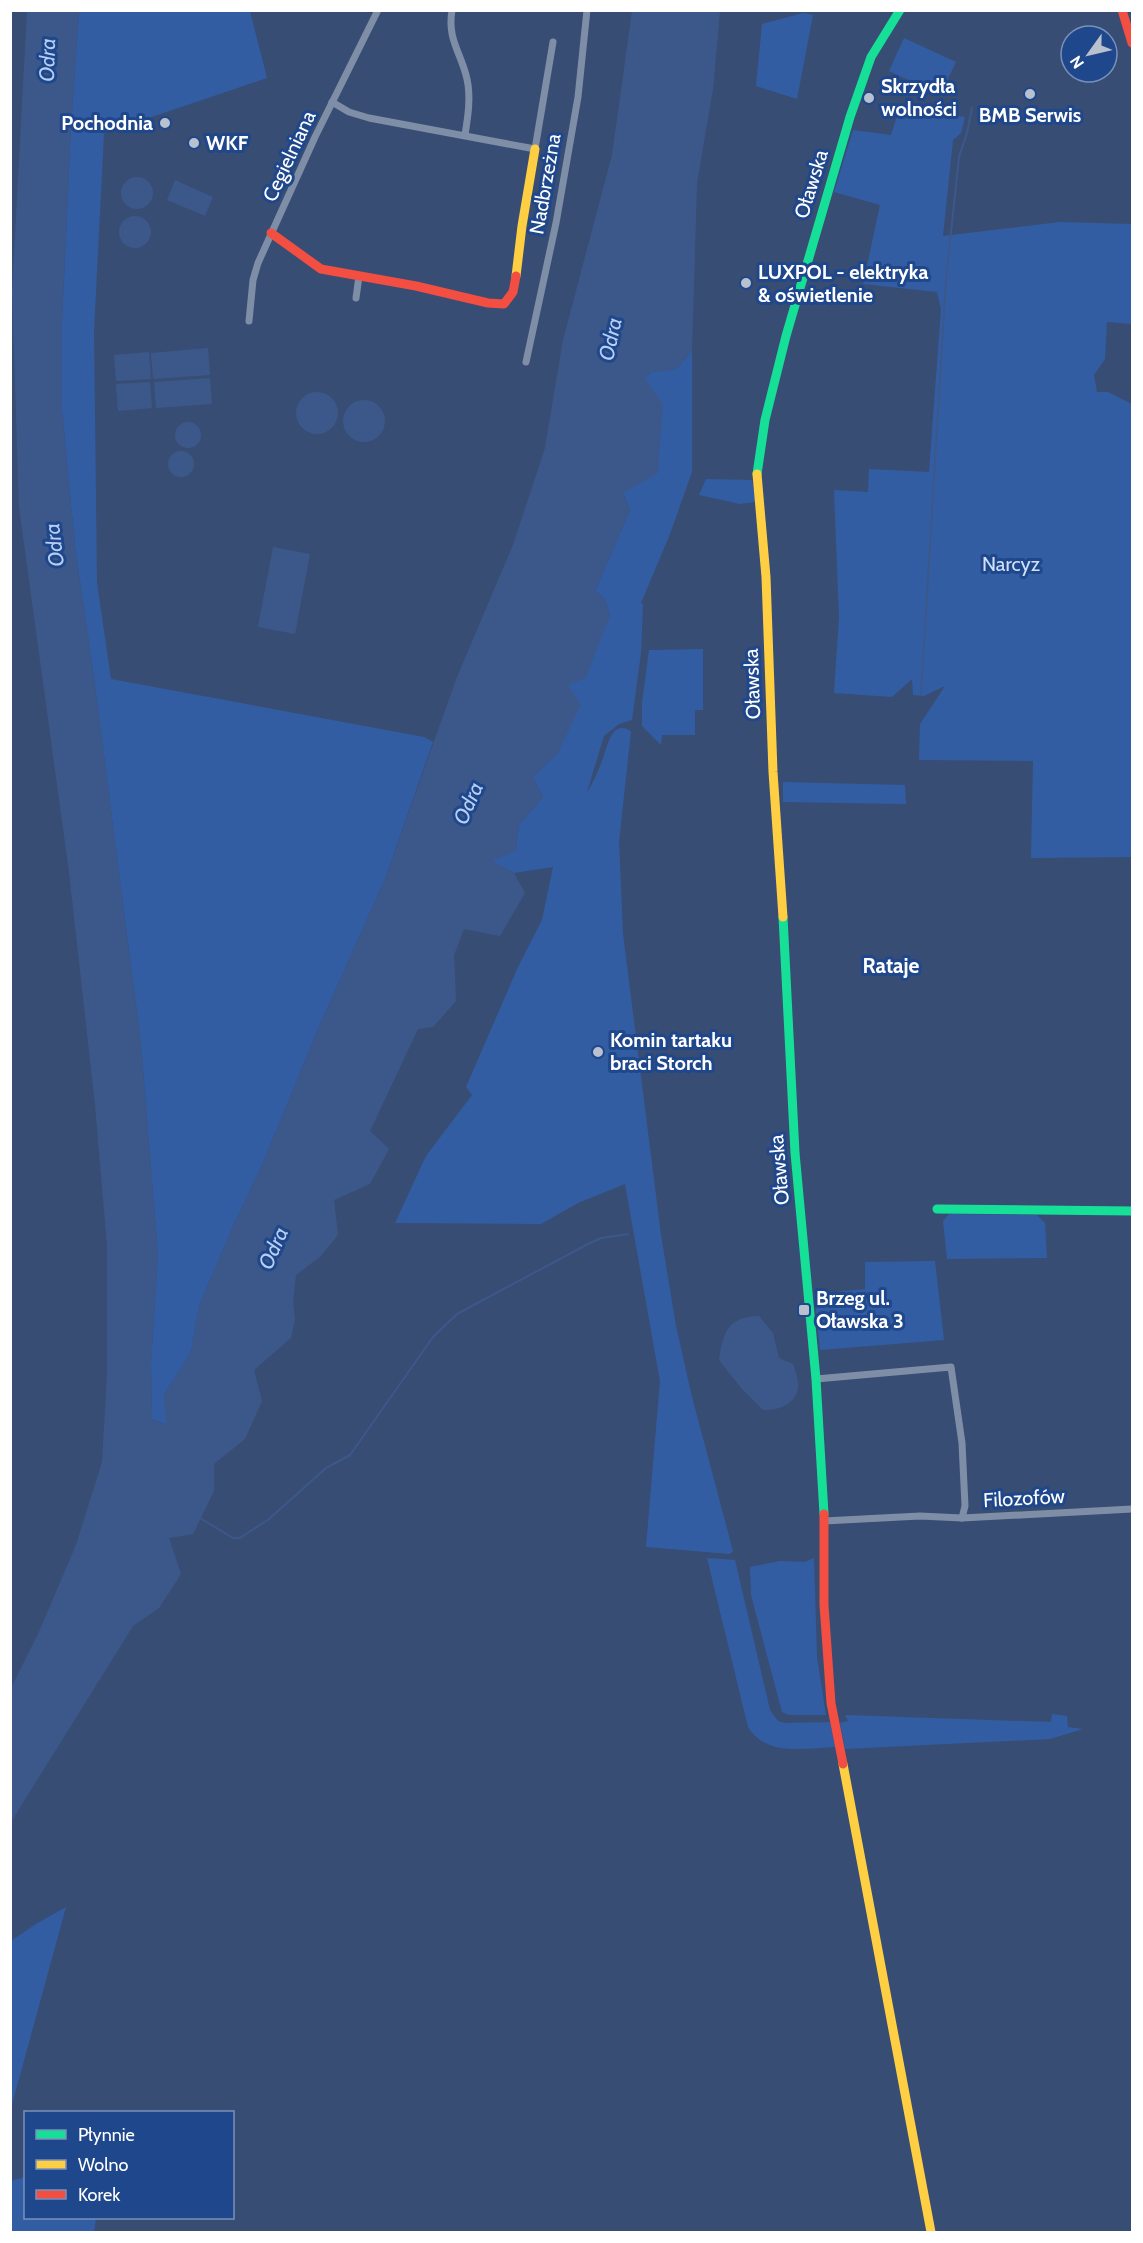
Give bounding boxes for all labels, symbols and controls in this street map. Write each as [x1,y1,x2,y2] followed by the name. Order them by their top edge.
[1059,24,1119,84] north arrow
[34,38,60,82] water label: Odra
[1066,52,1088,72] text: N
[881,74,957,121] place label: Skrzydła wolności
[1023,87,1037,101] marker: BMB Serwis
[862,91,876,105] marker: Skrzydła wolności
[979,103,1081,127] place label: BMB Serwis
[257,106,321,205] street label: Cegielniana
[61,111,153,135] place label: Pochodnia
[158,116,172,130] marker: Pochodnia
[206,131,249,155] place label: WKF
[524,131,566,236] street label: Nadbrzeżna
[187,136,201,150] marker: WKF
[789,146,833,221] street label: Oławska
[758,260,928,307] place label: LUXPOL - elektryka & oświetlenie
[739,276,753,290] marker: LUXPOL - elektryka & oświetlenie
[593,315,627,363] water label: Odra
[39,522,69,568] water label: Odra
[982,552,1040,576] park label: Narcyz
[739,648,765,720] street label: Oławska
[448,778,488,828] water label: Odra
[863,953,920,978] district label: Rataje
[610,1028,732,1075] place label: Komin tartaku braci Storch
[591,1045,605,1059] marker: Komin tartaku braci Storch
[764,1133,794,1206] street label: Oławska
[253,1223,293,1273] water label: Odra
[816,1286,904,1333] place label: Brzeg ul. Oławska 3
[797,1303,811,1317] marker: Brzeg ul. Oławska 3
[982,1484,1066,1512] street label: Filozofów
[24,2111,234,2219] legend
[78,2124,135,2146] text: Płynnie
[78,2154,129,2176] text: Wolno
[78,2184,121,2206] text: Korek

